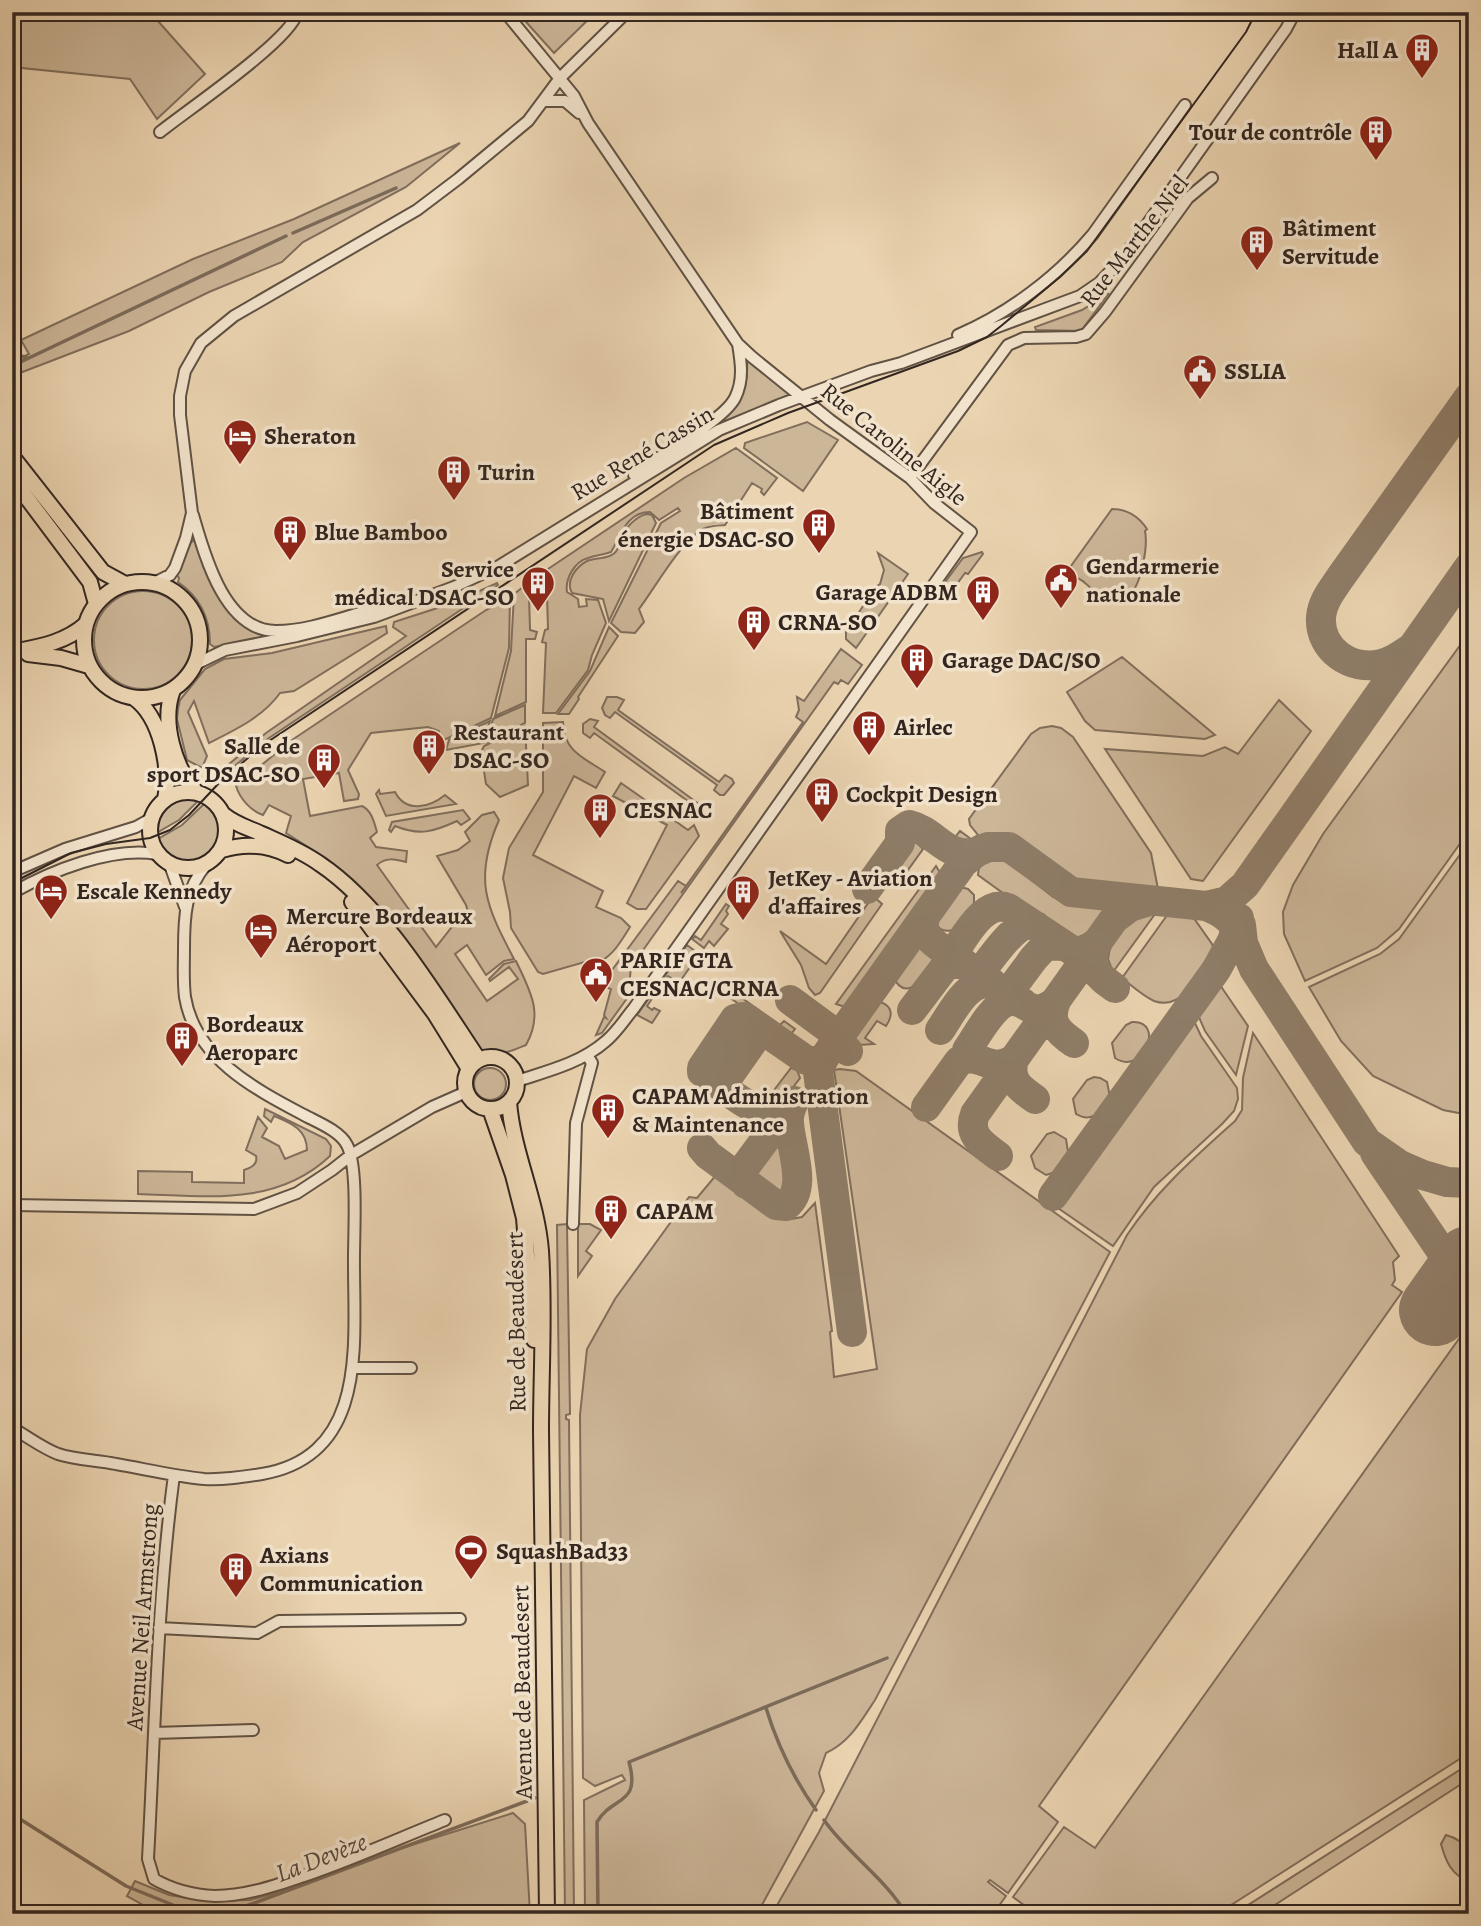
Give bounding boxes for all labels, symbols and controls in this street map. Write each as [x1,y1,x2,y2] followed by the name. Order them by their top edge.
[1403,31,1441,80] building icon: Hall A
[1337,34,1399,66] place label: Hall A
[1357,113,1395,162] building icon: Tour de contrôle
[1189,116,1352,148] place label: Tour de contrôle
[1072,168,1196,314] street label: Rue Marthe Niel
[1282,212,1379,272] place label: Bâtiment Servitude
[1238,223,1276,272] building icon: Bâtiment Servitude
[1181,352,1219,401] public building icon: SSLIA
[1224,355,1287,387] place label: SSLIA
[814,375,974,513] street label: Rue Caroline Aigle
[565,398,719,508] street label: Rue René Cassin
[221,417,259,466] hotel icon: Sheraton
[264,420,356,452] place label: Sheraton
[435,453,473,502] building icon: Turin
[478,456,535,488] place label: Turin
[618,495,794,555] place label: Bâtiment énergie DSAC-SO
[800,506,838,555] building icon: Bâtiment énergie DSAC-SO
[271,513,309,562] building icon: Blue Bamboo
[314,516,448,548] place label: Blue Bamboo
[1086,550,1219,610] place label: Gendarmerie nationale
[335,553,514,613] place label: Service médical DSAC-SO
[1042,561,1080,610] public building icon: Gendarmerie nationale
[519,564,557,613] building icon: Service médical DSAC-SO
[964,573,1002,622] building icon: Garage ADBM
[815,576,958,608] place label: Garage ADBM
[735,603,773,652] building icon: CRNA-SO
[778,606,877,638] place label: CRNA-SO
[898,641,936,690] building icon: Garage DAC/SO
[942,644,1101,676] place label: Garage DAC/SO
[850,708,888,757] building icon: Airlec
[893,711,953,743] place label: Airlec
[453,716,564,776] place label: Restaurant DSAC-SO
[410,727,448,776] building icon: Restaurant DSAC-SO
[147,730,300,790] place label: Salle de sport DSAC-SO
[305,741,343,790] building icon: Salle de sport DSAC-SO
[803,775,841,824] building icon: Cockpit Design
[846,778,998,810] place label: Cockpit Design
[581,791,619,840] building icon: CESNAC
[624,794,713,826] place label: CESNAC
[768,862,933,922] place label: JetKey - Aviation d'affaires
[32,872,70,921] hotel icon: Escale Kennedy
[724,873,762,922] building icon: JetKey - Aviation d'affaires
[76,875,232,907] place label: Escale Kennedy
[285,900,472,960] place label: Mercure Bordeaux Aéroport
[242,911,280,960] hotel icon: Mercure Bordeaux Aéroport
[620,944,780,1004] place label: PARIF GTA CESNAC/CRNA
[577,955,615,1004] public building icon: PARIF GTA CESNAC/CRNA
[205,1008,304,1068] place label: Bordeaux Aeroparc
[163,1019,201,1068] building icon: Bordeaux Aeroparc
[632,1080,869,1140] place label: CAPAM Administration & Maintenance
[589,1091,627,1140] building icon: CAPAM Administration & Maintenance
[592,1192,630,1241] building icon: CAPAM
[636,1195,714,1227] place label: CAPAM
[498,1231,534,1413] street label: Rue de Beaudésert
[118,1502,166,1733] street label: Avenue Neil Armstrong
[452,1532,490,1581] sports icon: SquashBad33
[496,1535,628,1567] place label: SquashBad33
[259,1539,424,1599] place label: Axians Communication
[217,1550,255,1599] building icon: Axians Communication
[504,1584,540,1801] street label: Avenue de Beaudesert
[270,1824,372,1891] water label: La Devèze

